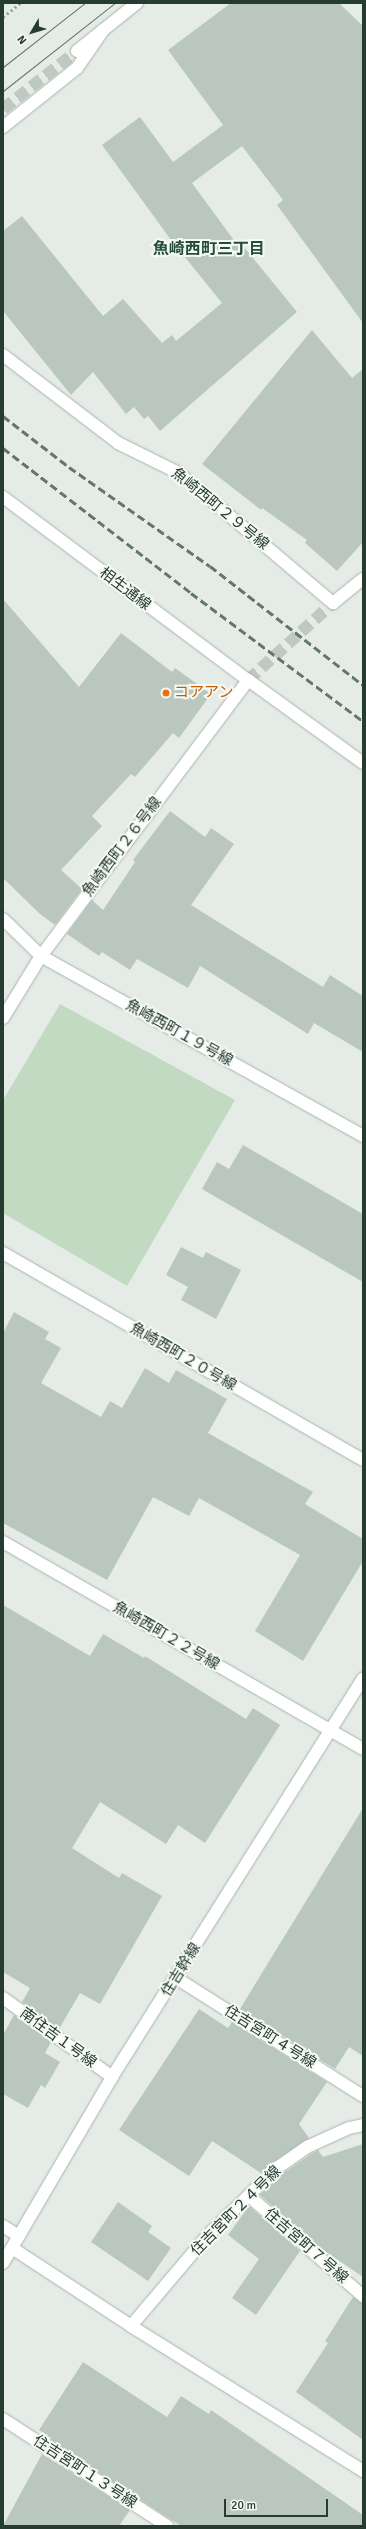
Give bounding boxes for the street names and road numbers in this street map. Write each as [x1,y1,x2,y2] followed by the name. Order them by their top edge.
[168,464,272,554] street label: 魚崎西町２９号線
[96,564,154,614] street label: 相生通線
[79,794,165,900] street label: 魚崎西町２６号線
[122,996,236,1070] street label: 魚崎西町１９号線
[127,1319,239,1395] street label: 魚崎西町２０号線
[110,1598,222,1674] street label: 魚崎西町２２号線
[157,1940,205,2000] street label: 住吉幹線
[221,2002,319,2072] street label: 住吉宮町４号線
[16,2004,100,2072] street label: 南住吉１号線
[187,2162,285,2260] street label: 住吉宮町２４号線
[260,2205,352,2287] street label: 住吉宮町７号線
[30,2432,140,2512] street label: 住吉宮町１３号線

